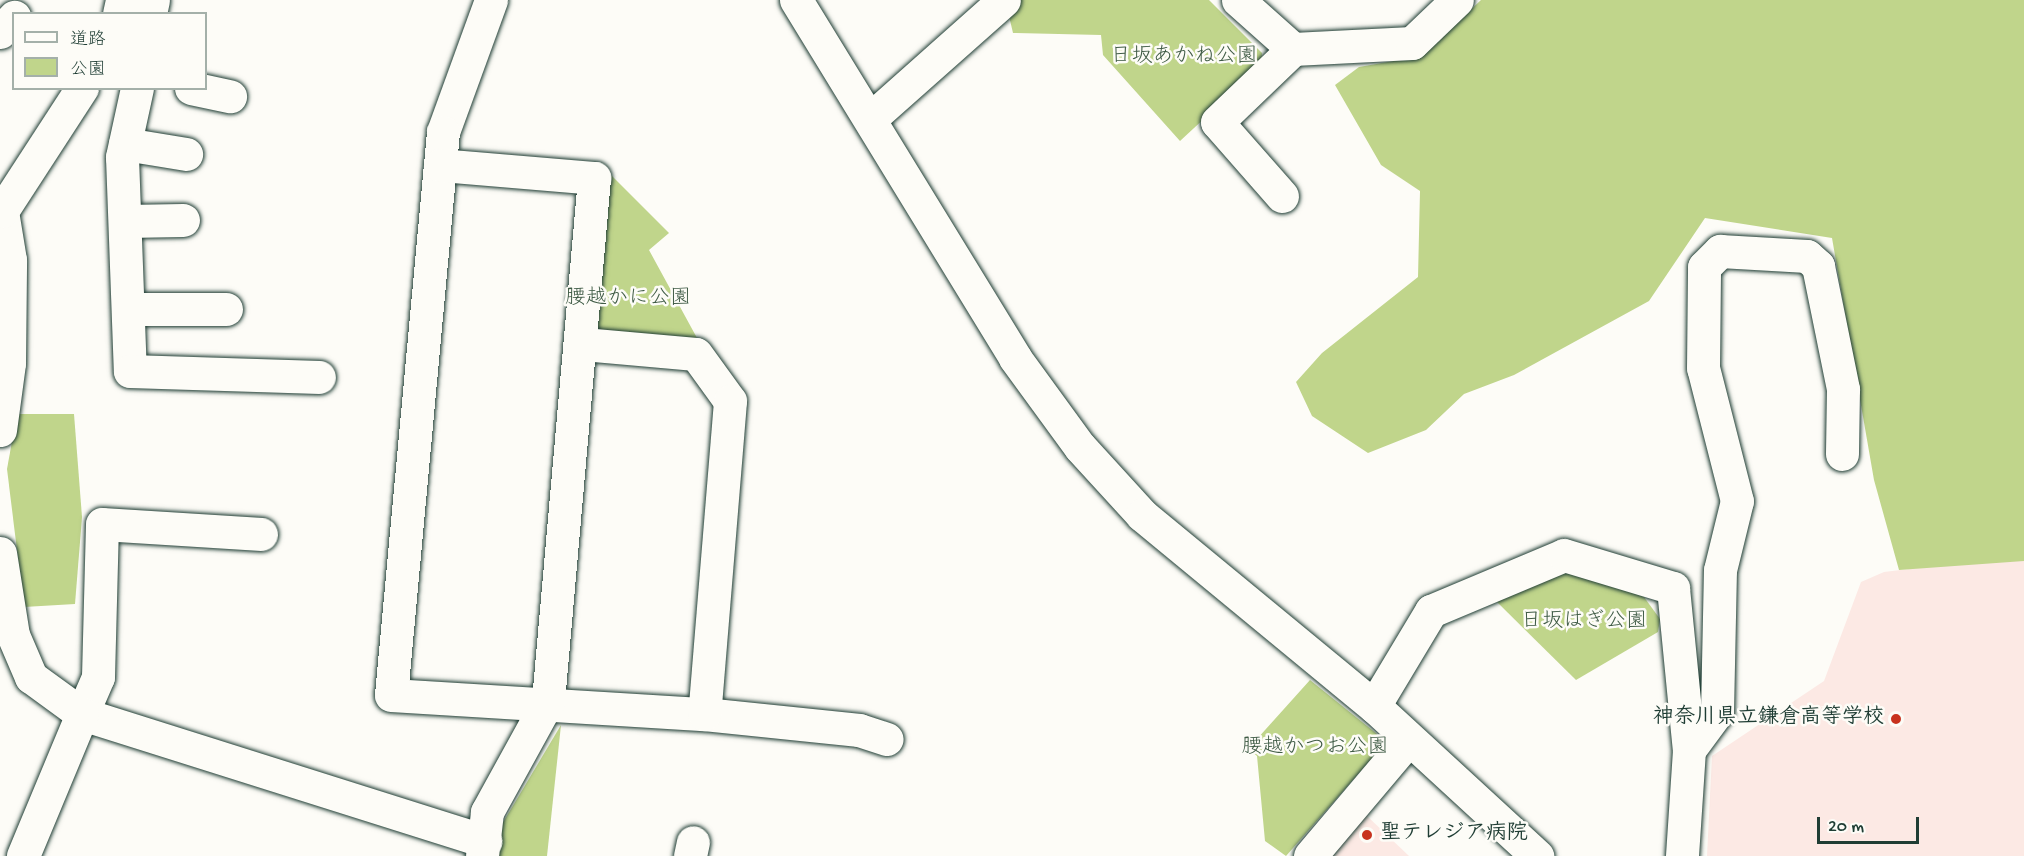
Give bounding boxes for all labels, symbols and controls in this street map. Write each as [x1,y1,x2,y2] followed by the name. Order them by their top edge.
[12,12,207,90] legend
[70,30,106,51] text: 道路
[1111,45,1257,71] park label: 日坂あかね公園
[70,60,106,81] text: 公園
[565,287,691,313] park label: 腰越かに公園
[1521,610,1647,636] park label: 日坂はぎ公園
[1653,706,1884,732] place label: 神奈川県立鎌倉高等学校
[1889,712,1903,726] marker: 神奈川県立鎌倉高等学校
[1242,736,1388,762] park label: 腰越かつお公園
[1820,805,1922,843] scale bar
[1828,817,1864,838] text: 20 m
[1380,822,1527,848] place label: 聖テレジア病院
[1358,826,1376,844] marker: 聖テレジア病院

